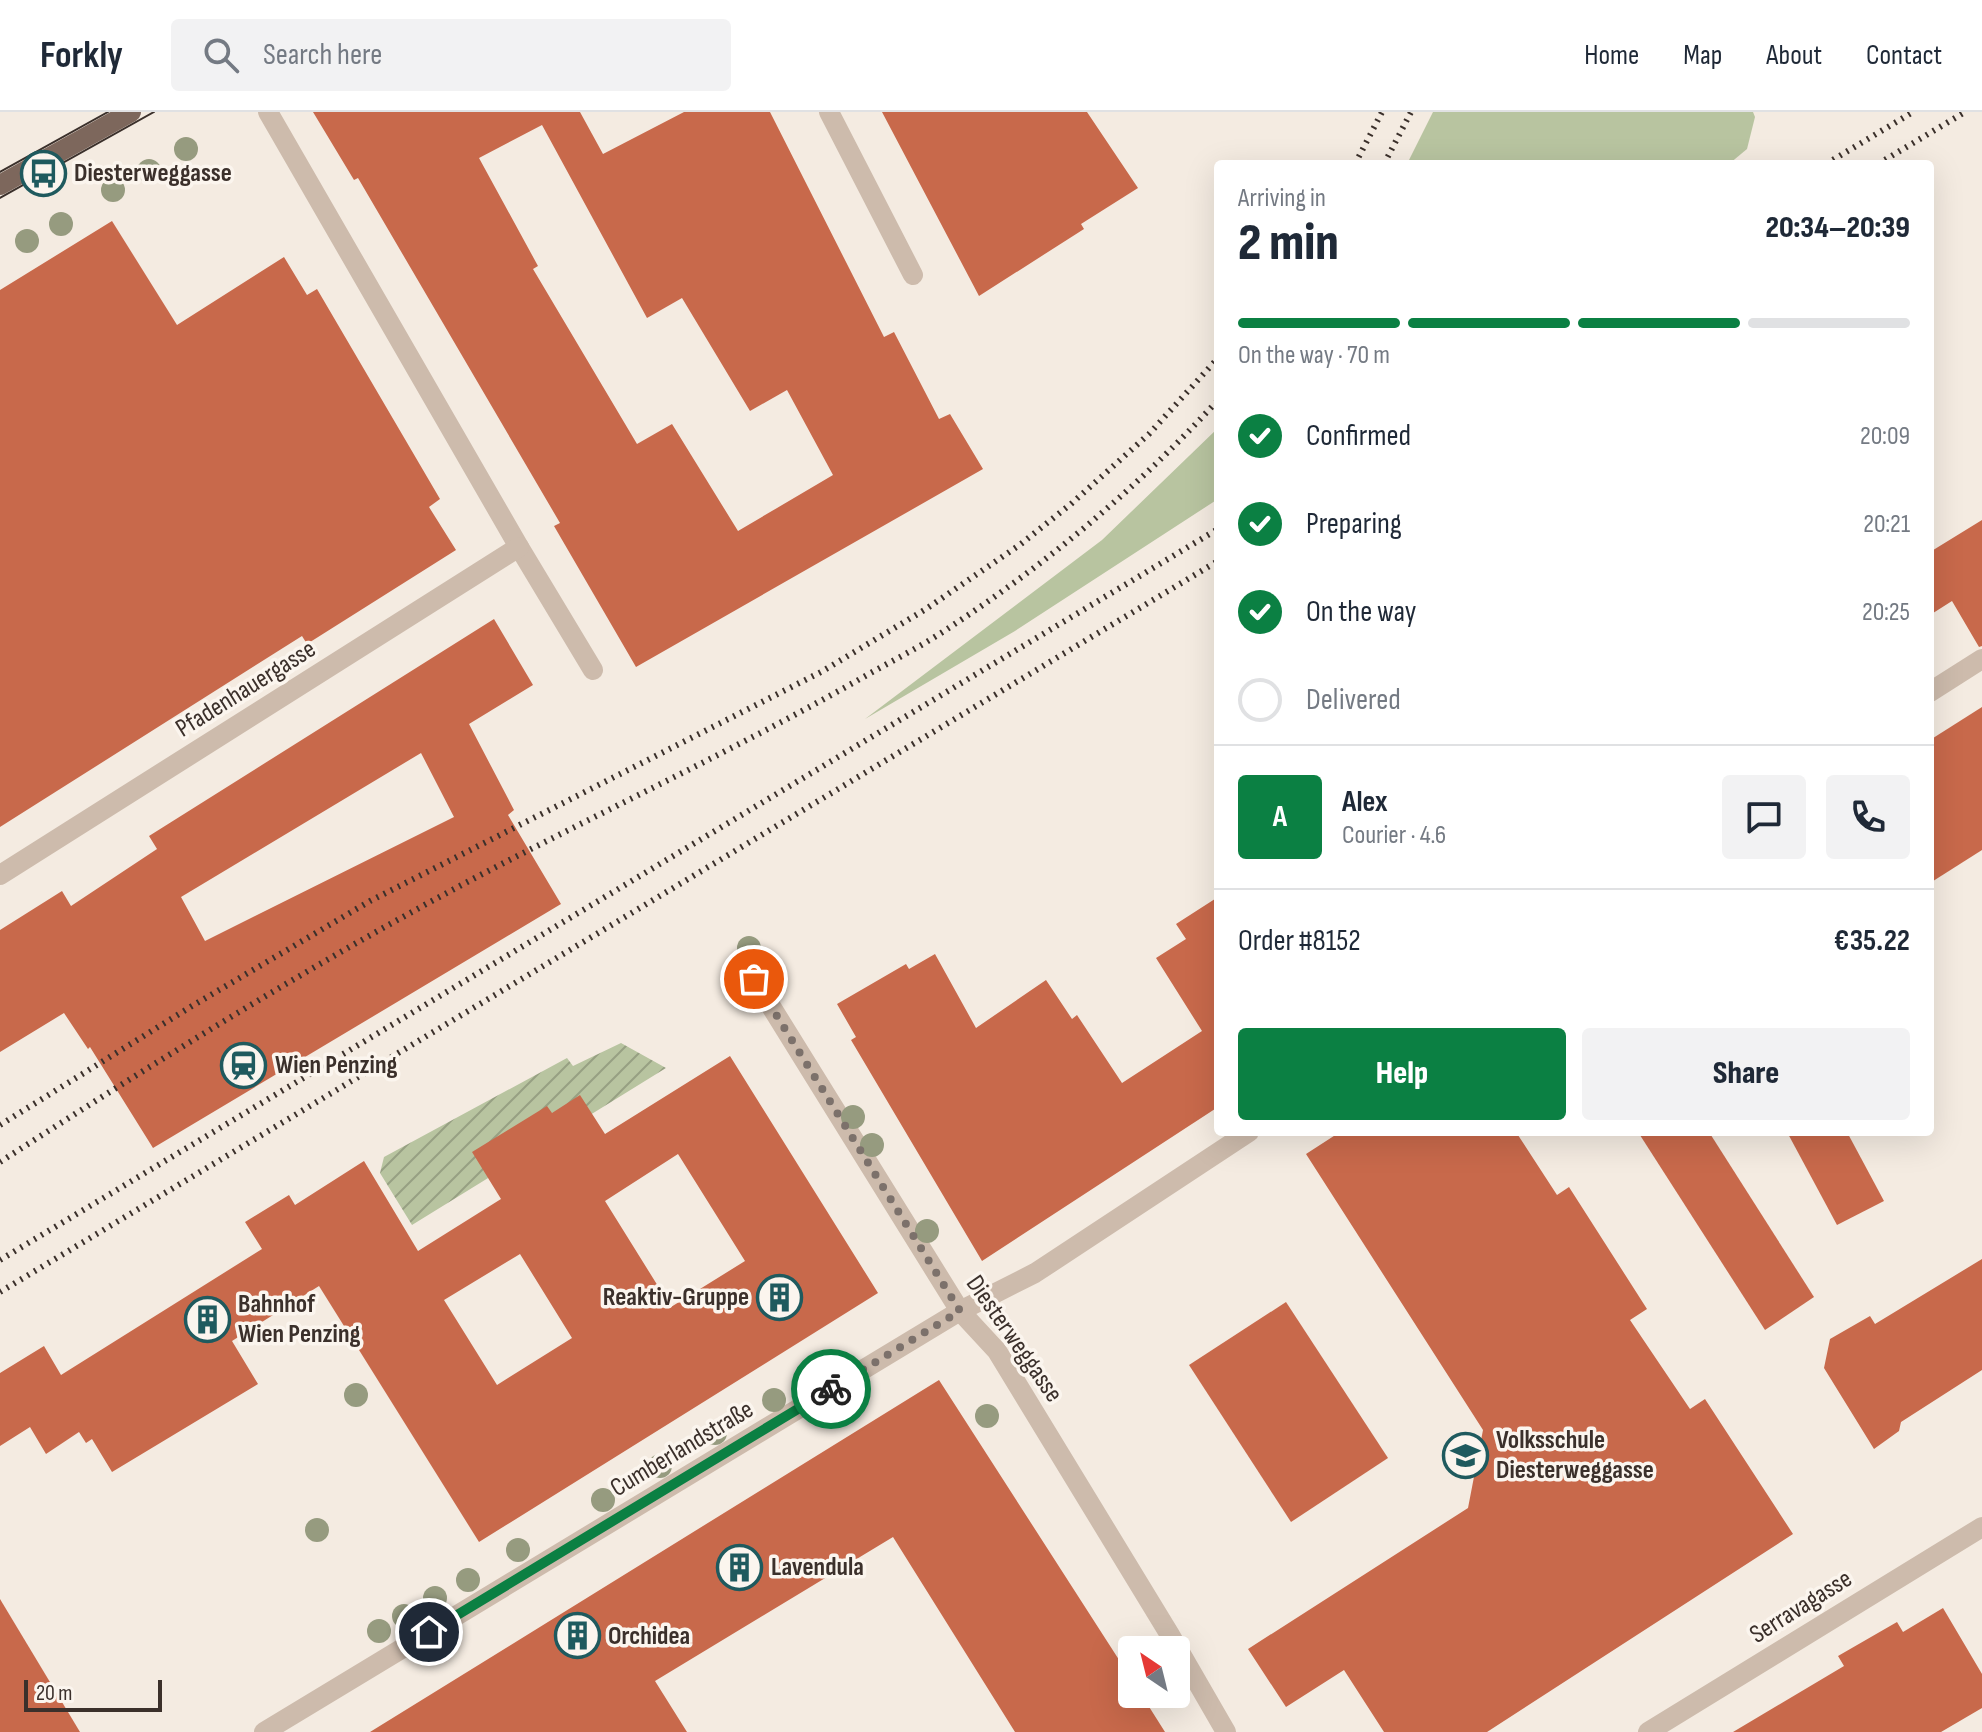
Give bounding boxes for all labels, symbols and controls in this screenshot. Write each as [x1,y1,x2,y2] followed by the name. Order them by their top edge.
[171,19,731,91] search box
[40,33,123,78] text: Forkly
[199,33,243,77] icon: search
[263,37,382,73] text: Search here
[1584,39,1639,72] text: Home
[1683,39,1722,72] text: Map
[1766,39,1822,72] text: About
[1866,39,1942,72] text: Contact
[19,149,67,197] bus stop icon: Diesterweggasse
[74,158,232,189] place label: Diesterweggasse
[1238,183,1326,214] text: Arriving in
[1765,210,1910,246] text: 20:34–20:39
[1238,212,1339,275] text: 2 min
[1238,340,1390,371] text: On the way · 70 m
[1238,414,1282,458] icon: check
[1306,418,1411,454] text: Confirmed
[1860,421,1910,452] text: 20:09
[1238,502,1282,546] icon: check
[1306,506,1402,542] text: Preparing
[1863,509,1910,540] text: 20:21
[1238,590,1282,634] icon: check
[1306,594,1416,630] text: On the way
[1862,597,1910,628] text: 20:25
[170,634,322,744] street label: Pfadenhauergasse
[1306,682,1401,718] text: Delivered
[1722,775,1806,859] button: chat
[1826,775,1910,859] button: phone
[1342,784,1388,820] text: Alex
[1273,799,1287,835] text: A
[1342,820,1446,851] text: Courier · 4.6
[1238,923,1361,959] text: Order #8152
[1834,923,1910,959] text: €35.22
[720,945,788,1013] pin
[732,957,776,1001] icon: bag
[1238,1028,1566,1120] button: Help
[1582,1028,1910,1120] button: Share
[220,1041,268,1089] station icon: Wien Penzing
[275,1050,397,1081] place label: Wien Penzing
[959,1270,1069,1408] street label: Diesterweggasse
[756,1273,804,1321] building icon: Reaktiv-Gruppe
[603,1282,749,1313] place label: Reaktiv-Gruppe
[238,1289,360,1350] place label: Bahnhof Wien Penzing
[183,1295,231,1343] building icon: Bahnhof Wien Penzing
[791,1349,871,1429] courier
[809,1367,853,1411] icon: bike
[605,1394,759,1504] street label: Cumberlandstraße
[1496,1425,1654,1486] place label: Volksschule Diesterweggasse
[1441,1431,1489,1479] school or university icon: Volksschule Diesterweggasse
[716,1543,764,1591] building icon: Lavendula
[771,1552,864,1583] place label: Lavendula
[1744,1564,1858,1650] street label: Serravagasse
[395,1598,463,1666] pin
[407,1610,451,1654] icon: home
[553,1612,601,1660] building icon: Orchidea
[608,1621,690,1652] place label: Orchidea
[1118,1636,1190,1708] north arrow
[1118,1636,1190,1708] map controls
[24,1676,162,1712] scale bar
[36,1680,73,1707] text: 20 m

